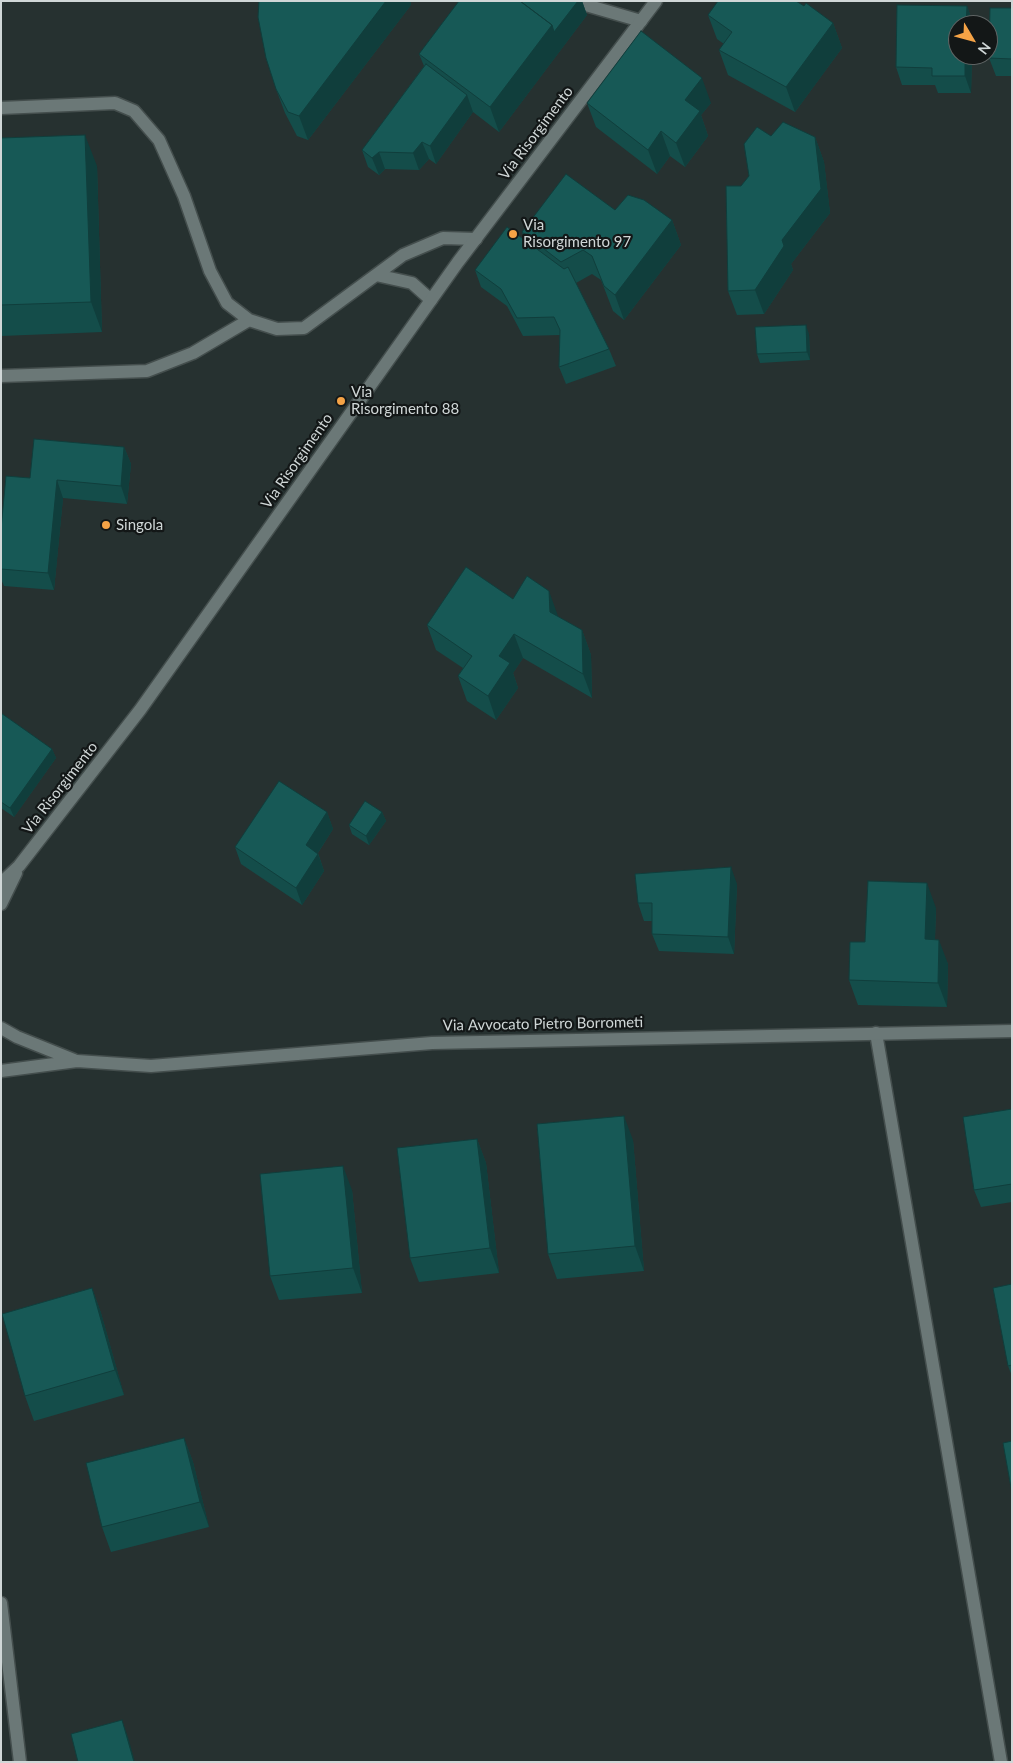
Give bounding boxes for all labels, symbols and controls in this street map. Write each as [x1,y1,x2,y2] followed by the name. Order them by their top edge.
[948,15,998,65] north arrow
[975,39,995,58] text: N
[495,83,577,183] street label: Via Risorgimento
[523,216,631,251] place label: Via Risorgimento 97
[507,228,519,240] marker: Via Risorgimento 97
[351,383,459,418] place label: Via Risorgimento 88
[335,395,347,407] marker: Via Risorgimento 88
[258,410,336,512] street label: Via Risorgimento
[116,516,163,534] place label: Singola
[100,519,112,531] marker: Singola
[18,738,102,838] street label: Via Risorgimento
[443,1013,643,1035] street label: Via Avvocato Pietro Borrometi

